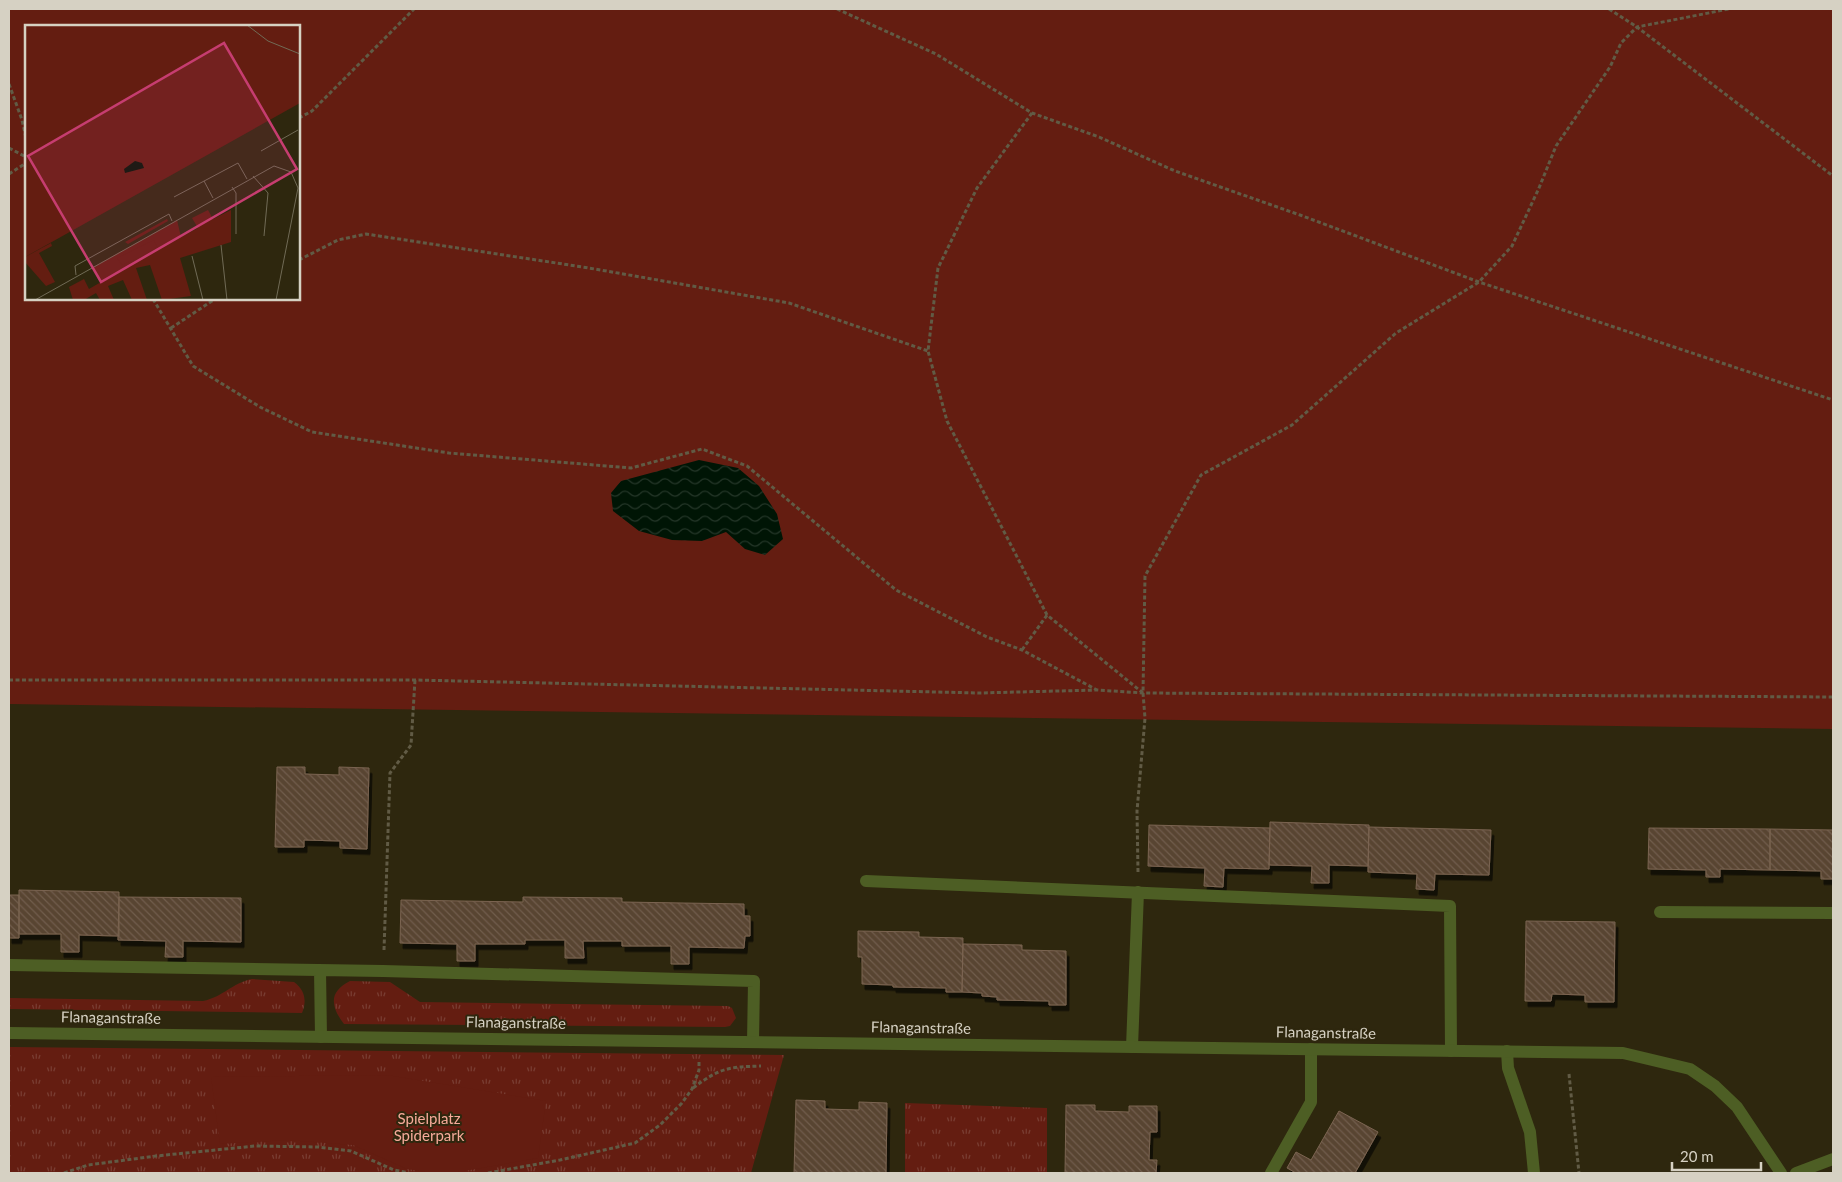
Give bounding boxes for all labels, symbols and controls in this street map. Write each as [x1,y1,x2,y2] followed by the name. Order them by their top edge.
[25,25,300,300] inset map
[61,1007,161,1027] street label: Flanaganstraße
[466,1012,566,1032] street label: Flanaganstraße
[871,1017,971,1037] street label: Flanaganstraße
[1276,1022,1376,1042] street label: Flanaganstraße
[394,1109,465,1144] park label: Spielplatz Spiderpark
[1672,1140,1761,1172] scale bar
[1680,1147,1714,1165] text: 20 m

